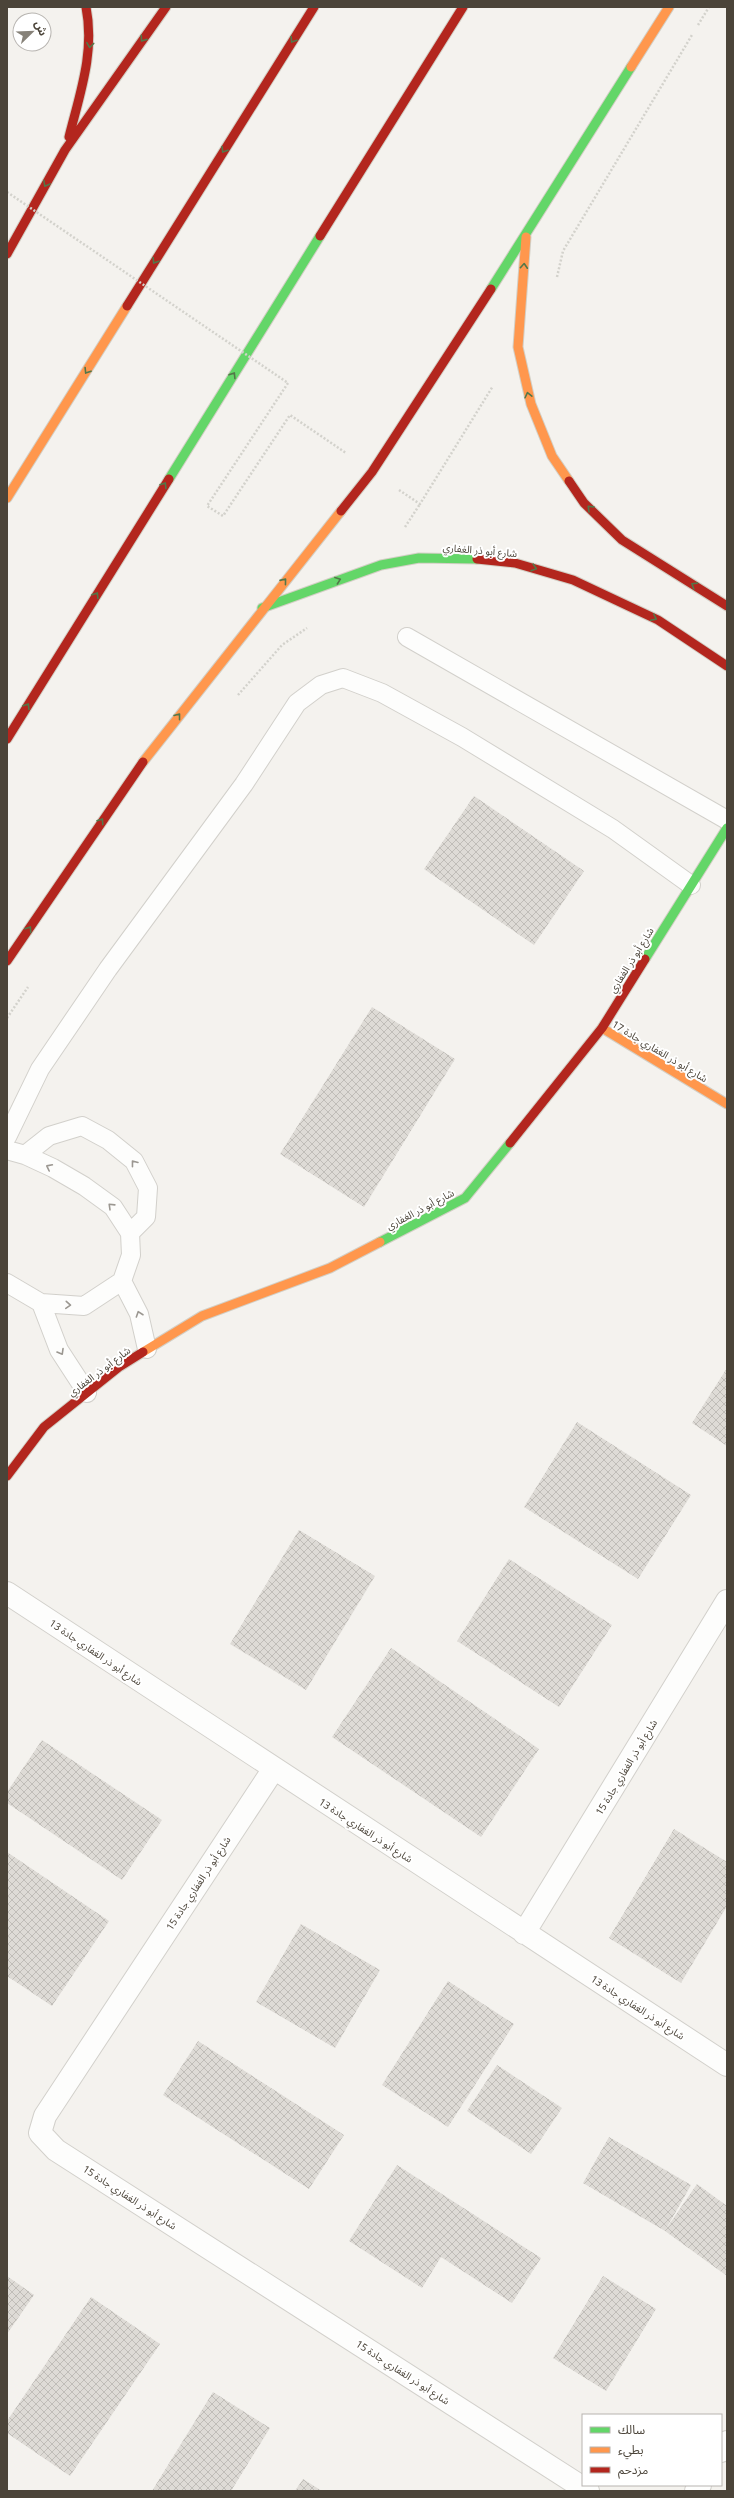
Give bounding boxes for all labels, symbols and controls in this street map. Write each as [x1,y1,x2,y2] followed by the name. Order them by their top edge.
[12,12,52,52] north arrow
[32,18,52,38] text: ش
[140,35,148,42] one-way arrow
[291,36,298,43] one-way arrow
[86,42,95,48] one-way arrow
[222,146,229,153] one-way arrow
[44,180,51,187] one-way arrow
[153,257,160,264] one-way arrow
[519,263,528,270] one-way arrow
[84,367,91,374] one-way arrow
[228,372,235,379] one-way arrow
[525,392,533,398] one-way arrow
[160,482,167,489] one-way arrow
[587,506,595,513] one-way arrow
[442,540,518,562] street label: شارع أبو ذر الغفاري
[530,564,537,572] one-way arrow
[335,576,342,585] one-way arrow
[279,578,286,585] one-way arrow
[691,582,698,590] one-way arrow
[91,592,98,599] one-way arrow
[650,613,657,621] one-way arrow
[23,703,30,710] one-way arrow
[173,714,180,721] one-way arrow
[96,818,104,825] one-way arrow
[605,924,658,996] street label: شارع أبو ذر الغفاري
[24,926,32,933] one-way arrow
[609,1017,710,1086] street label: شارع أبو ذر الغفاري جادة 17
[132,1160,139,1167] one-way arrow
[46,1164,54,1172] one-way arrow
[384,1185,457,1234] street label: شارع أبو ذر الغفاري
[108,1204,116,1211] one-way arrow
[65,1301,72,1310] one-way arrow
[135,1310,143,1317] one-way arrow
[65,1343,134,1400] street label: شارع أبو ذر الغفاري
[56,1348,63,1355] one-way arrow
[46,1616,145,1689] street label: شارع أبو ذر الغفاري جادة 13
[592,1717,661,1818] street label: شارع أبو ذر الغفاري جادة 15
[316,1794,416,1867] street label: شارع أبو ذر الغفاري جادة 13
[162,1833,235,1933] street label: شارع أبو ذر الغفاري جادة 15
[588,1971,688,2044] street label: شارع أبو ذر الغفاري جادة 13
[80,2161,180,2234] street label: شارع أبو ذر الغفاري جادة 15
[353,2336,453,2409] street label: شارع أبو ذر الغفاري جادة 15
[582,2414,722,2486] legend
[618,2421,645,2438] text: سالك
[618,2441,644,2460] text: بطيء
[618,2461,648,2479] text: مزدحم

